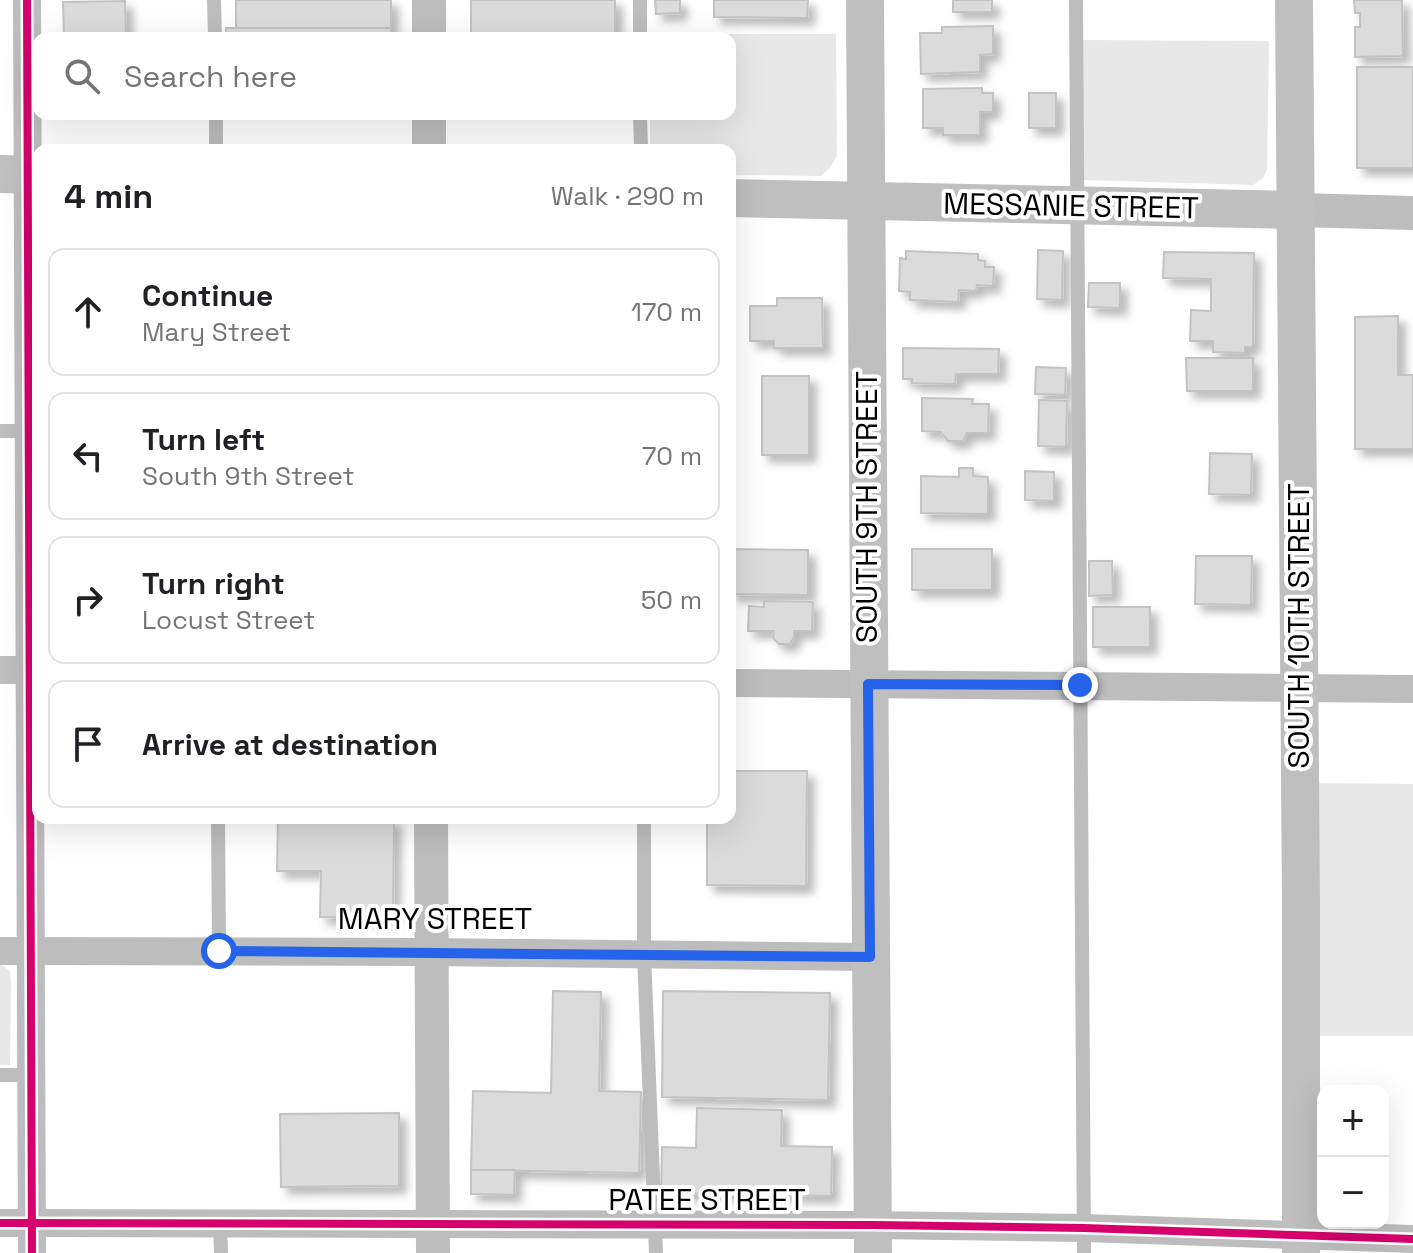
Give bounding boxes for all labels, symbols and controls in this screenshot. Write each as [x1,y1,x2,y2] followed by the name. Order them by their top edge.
[32,32,736,120] search box
[60,54,104,98] icon: search
[124,57,297,96] text: Search here
[64,175,153,218] text: 4 min
[551,179,704,213] text: Walk · 290 m
[943,184,1199,227] street label: MESSANIE STREET
[142,276,273,315] text: Continue
[66,290,110,334] icon: ahead
[631,295,702,329] text: 170 m
[142,315,291,349] text: Mary Street
[847,371,886,643] street label: SOUTH 9TH STREET
[142,420,265,459] text: Turn left
[66,434,110,478] icon: left
[642,439,702,473] text: 70 m
[142,459,354,493] text: South 9th Street
[1279,483,1318,769] street label: SOUTH 10TH STREET
[142,564,285,603] text: Turn right
[66,578,110,622] icon: right
[641,583,702,617] text: 50 m
[142,603,315,637] text: Locust Street
[1062,667,1098,703] route end
[66,722,110,766] icon: arrive
[142,725,438,764] text: Arrive at destination
[338,899,532,938] street label: MARY STREET
[201,933,237,969] route start
[1317,1085,1389,1229] map controls
[1317,1085,1389,1157] button: +
[1317,1157,1389,1229] button: −
[608,1180,806,1219] street label: PATEE STREET

